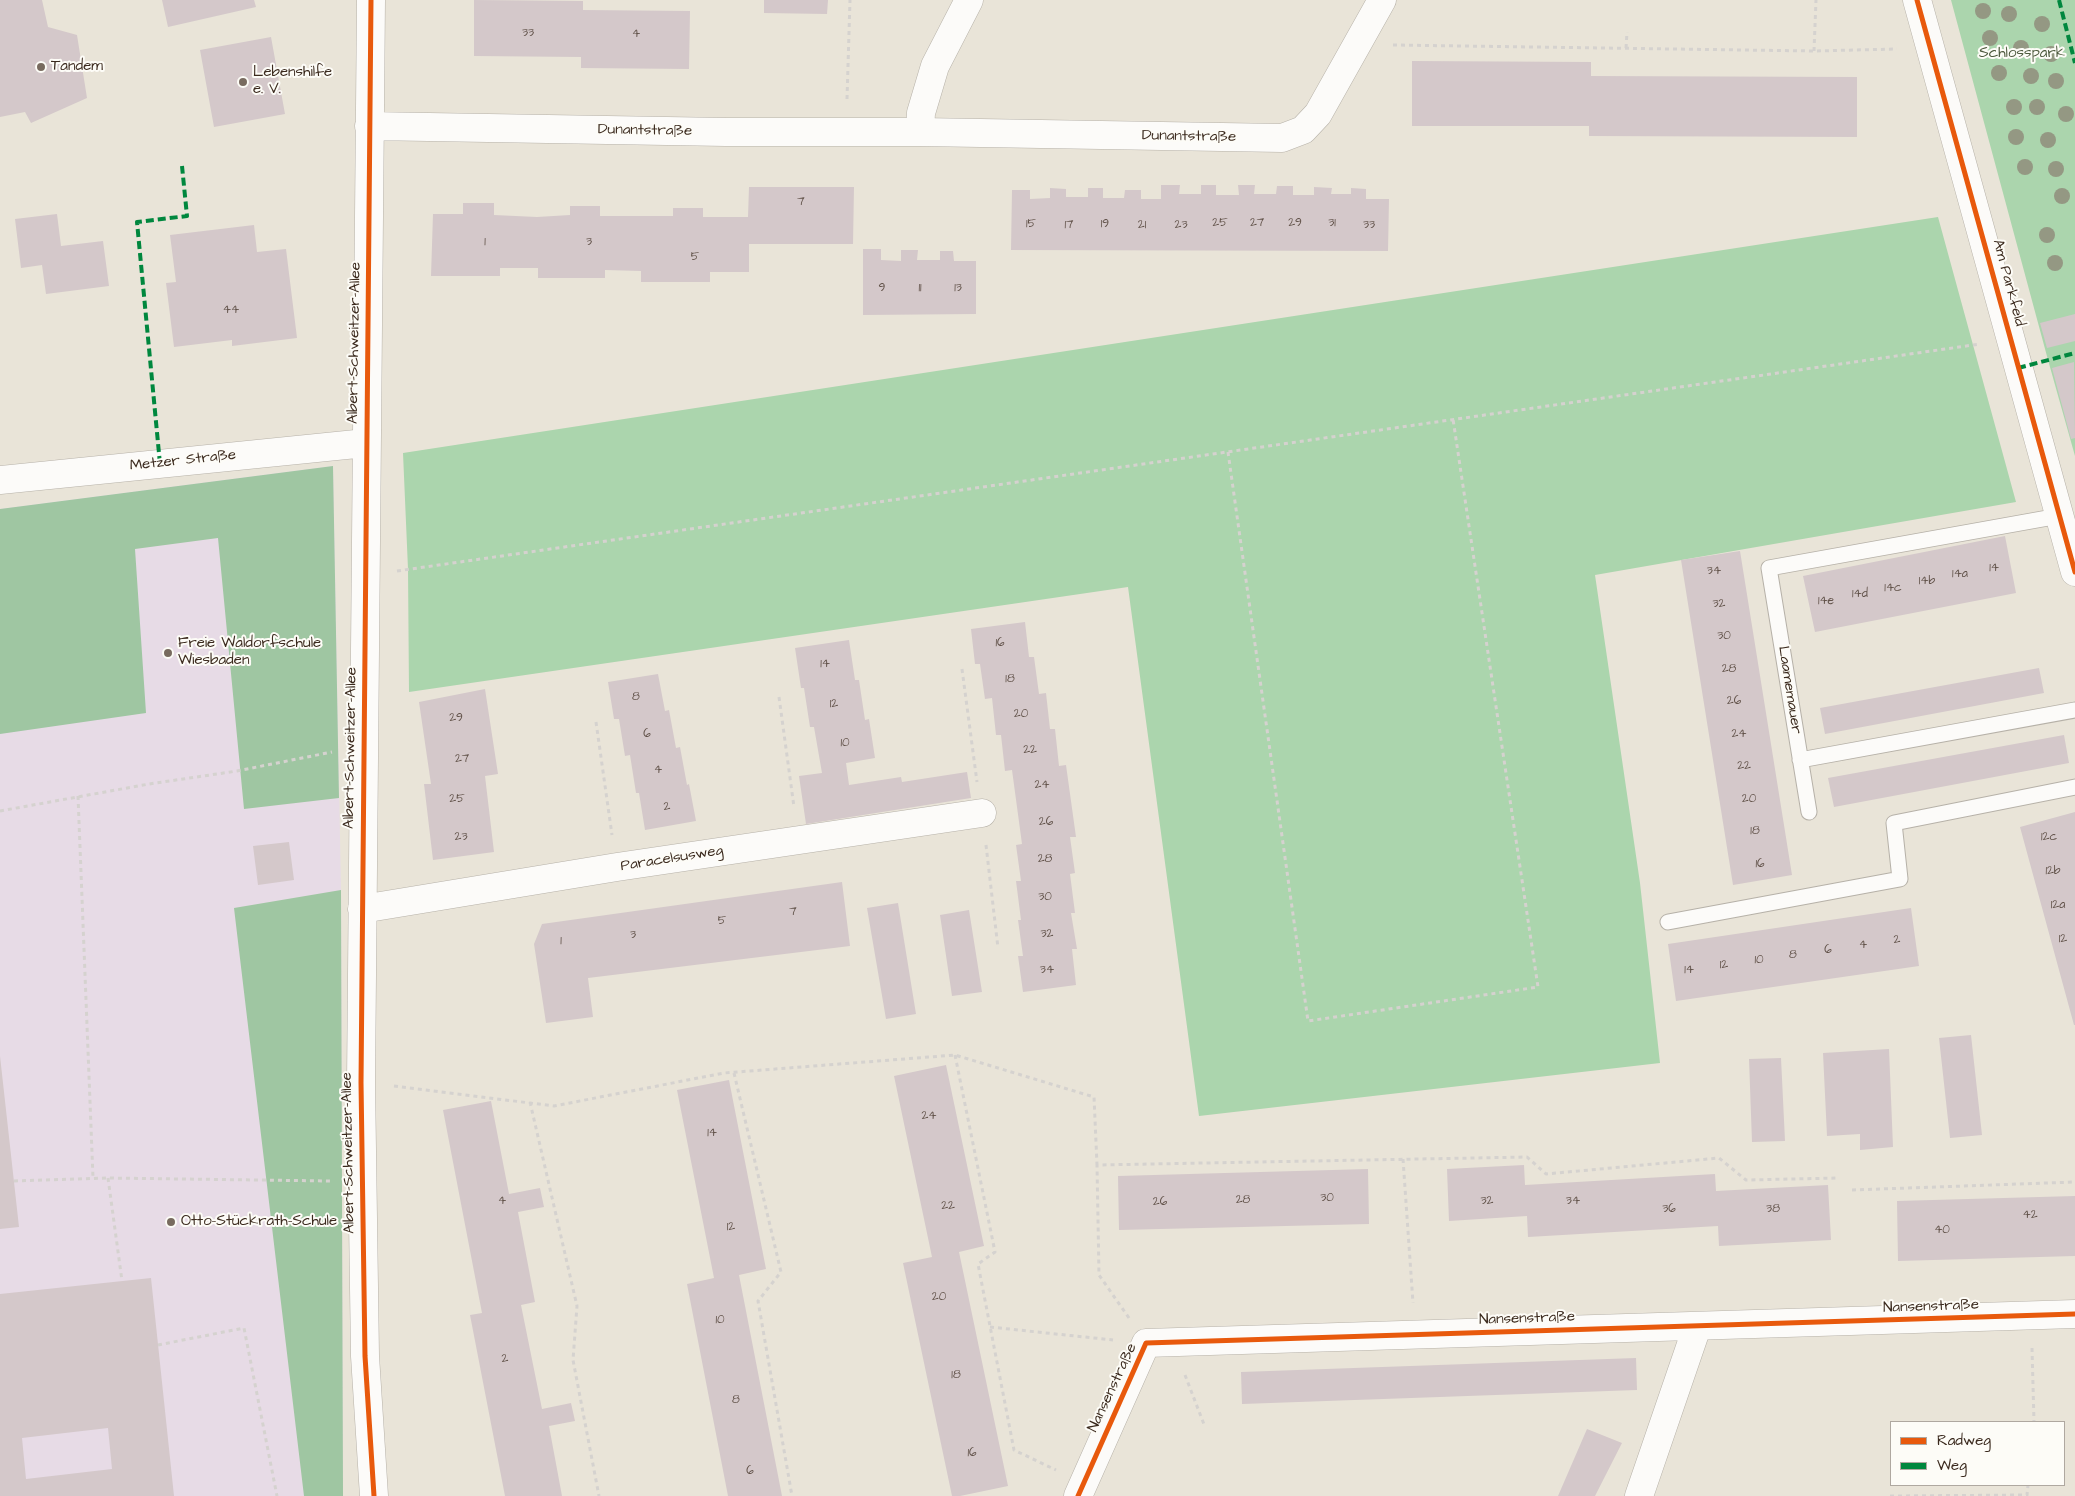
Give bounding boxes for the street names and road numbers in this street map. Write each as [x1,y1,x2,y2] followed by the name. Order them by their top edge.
[598,121,692,141] street label: Dunantstraße
[1142,127,1236,147] street label: Dunantstraße
[1988,238,2028,328] street label: Am Parkfeld
[345,262,365,424] street label: Albert-Schweitzer-Allee
[129,446,237,476] street label: Metzer Straße
[1773,645,1805,735] street label: Laamemauer
[341,667,361,829] street label: Albert-Schweitzer-Allee
[619,842,725,876] street label: Paracelsusweg
[339,1072,359,1234] street label: Albert-Schweitzer-Allee
[1883,1296,1979,1318] street label: Nansenstraße
[1479,1308,1575,1330] street label: Nansenstraße
[1085,1341,1141,1435] street label: Nansenstraße

